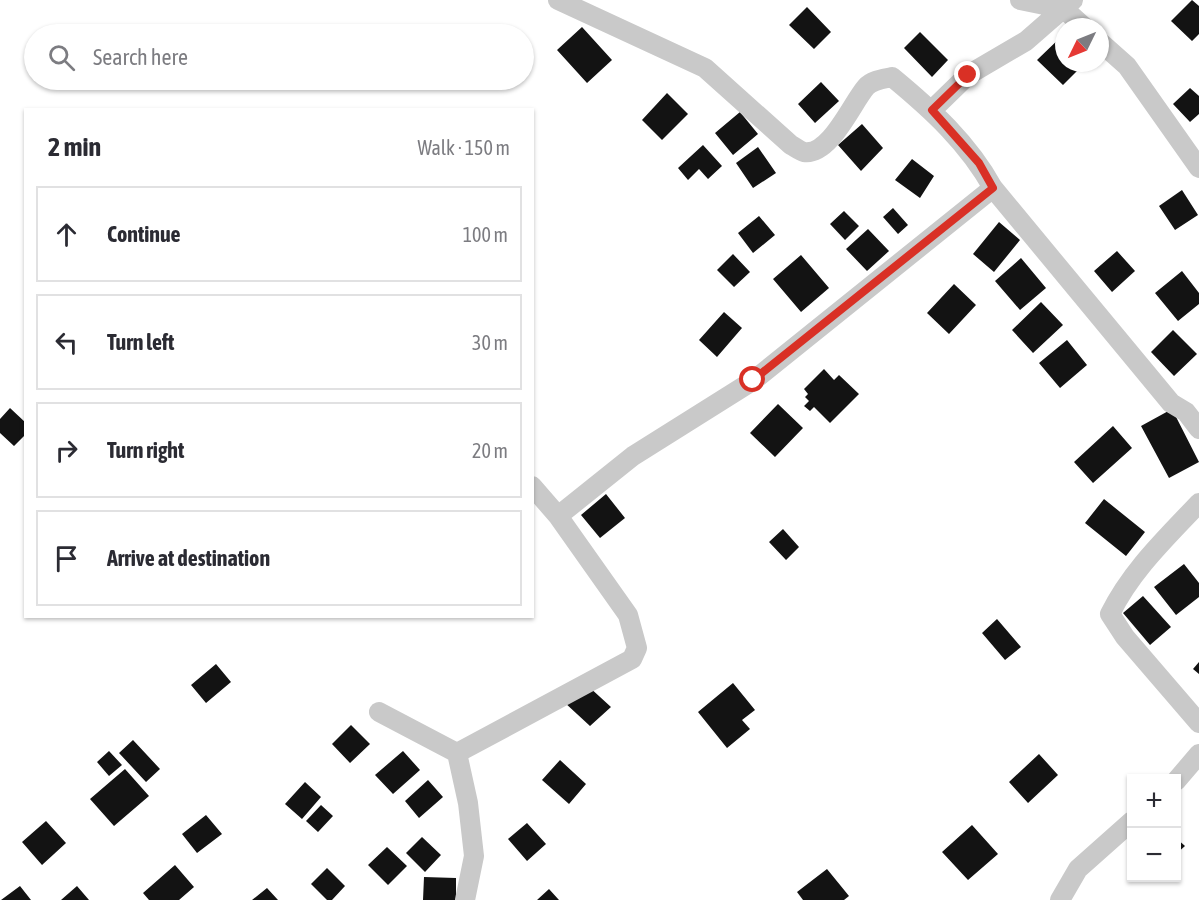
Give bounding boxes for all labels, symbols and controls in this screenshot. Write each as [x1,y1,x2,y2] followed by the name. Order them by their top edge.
[1055,18,1109,72] north arrow
[24,24,534,90] search box
[45,41,78,74] icon: search
[93,44,188,70] text: Search here
[954,61,980,87] route end
[48,132,101,162] text: 2 min
[418,136,510,159] text: Walk · 150 m
[50,218,83,251] icon: ahead
[107,221,181,247] text: Continue
[463,223,508,246] text: 100 m
[50,326,83,359] icon: left
[107,329,174,355] text: Turn left
[472,331,508,354] text: 30 m
[739,366,765,392] route start
[50,434,83,467] icon: right
[107,437,184,463] text: Turn right
[472,439,508,462] text: 20 m
[50,542,83,575] icon: arrive
[107,545,270,571] text: Arrive at destination
[1127,774,1181,882] map controls
[1127,774,1181,828] button: +
[1127,828,1181,882] button: −

